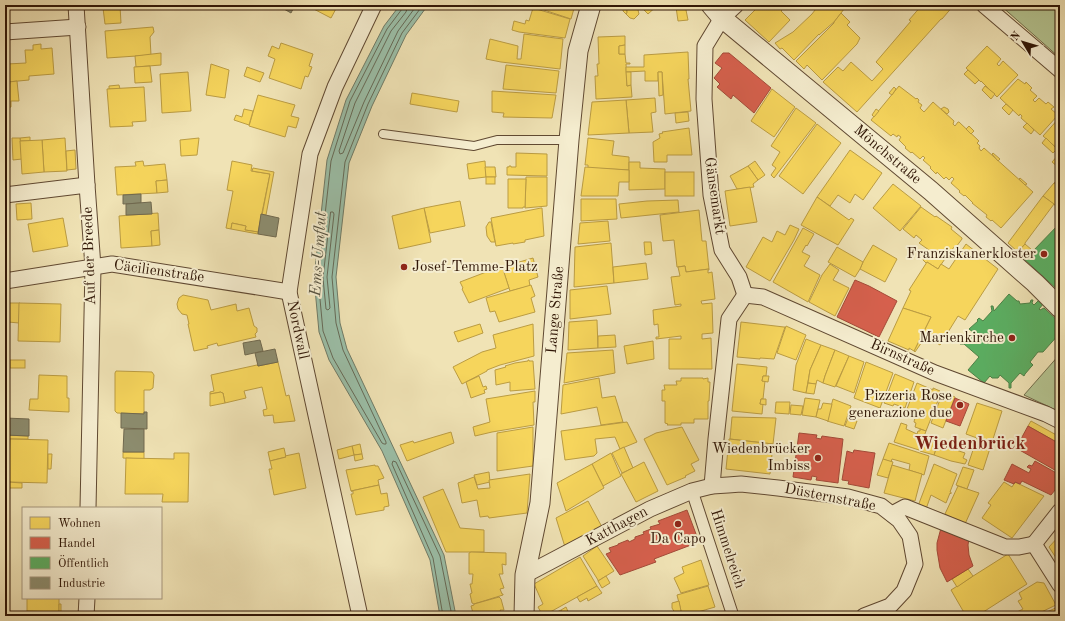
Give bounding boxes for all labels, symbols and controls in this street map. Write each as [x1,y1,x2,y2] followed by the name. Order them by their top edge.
[1003,22,1043,62] north arrow
[1009,30,1024,43] text: N
[850,123,924,187] street label: Mönchstraße
[701,156,727,236] street label: Gänsemarkt
[81,206,99,306] street label: Auf der Breede
[308,210,330,298] water label: Ems-Umflut
[907,247,1036,262] place label: Franziskanerkloster
[1039,249,1049,259] marker: Franziskanerkloster
[113,258,205,286] street label: Cäcilienstraße
[412,260,538,275] place label: Josef-Temme-Platz
[399,262,409,272] marker: Josef-Temme-Platz
[545,266,567,354] street label: Lange Straße
[283,299,311,361] street label: Nordwall
[919,331,1004,346] place label: Marienkirche
[1007,333,1017,343] marker: Marienkirche
[868,337,937,379] street label: Birnstraße
[848,389,952,421] place label: Pizzeria Rose generazione due
[955,400,965,410] marker: Pizzeria Rose generazione due
[914,435,1026,454] district label: Wiedenbrück
[712,442,810,474] place label: Wiedenbrücker Imbiss
[813,453,823,463] marker: Wiedenbrücker Imbiss
[783,482,877,514] street label: Düsternstraße
[583,504,651,550] street label: Katthagen
[22,507,162,599] legend
[707,507,747,591] street label: Himmelreich
[58,518,101,530] text: Wohnen
[673,519,683,529] marker: Da Capo
[650,532,706,547] place label: Da Capo
[58,538,95,550] text: Handel
[58,554,109,570] text: Öffentlich
[58,578,105,590] text: Industrie

